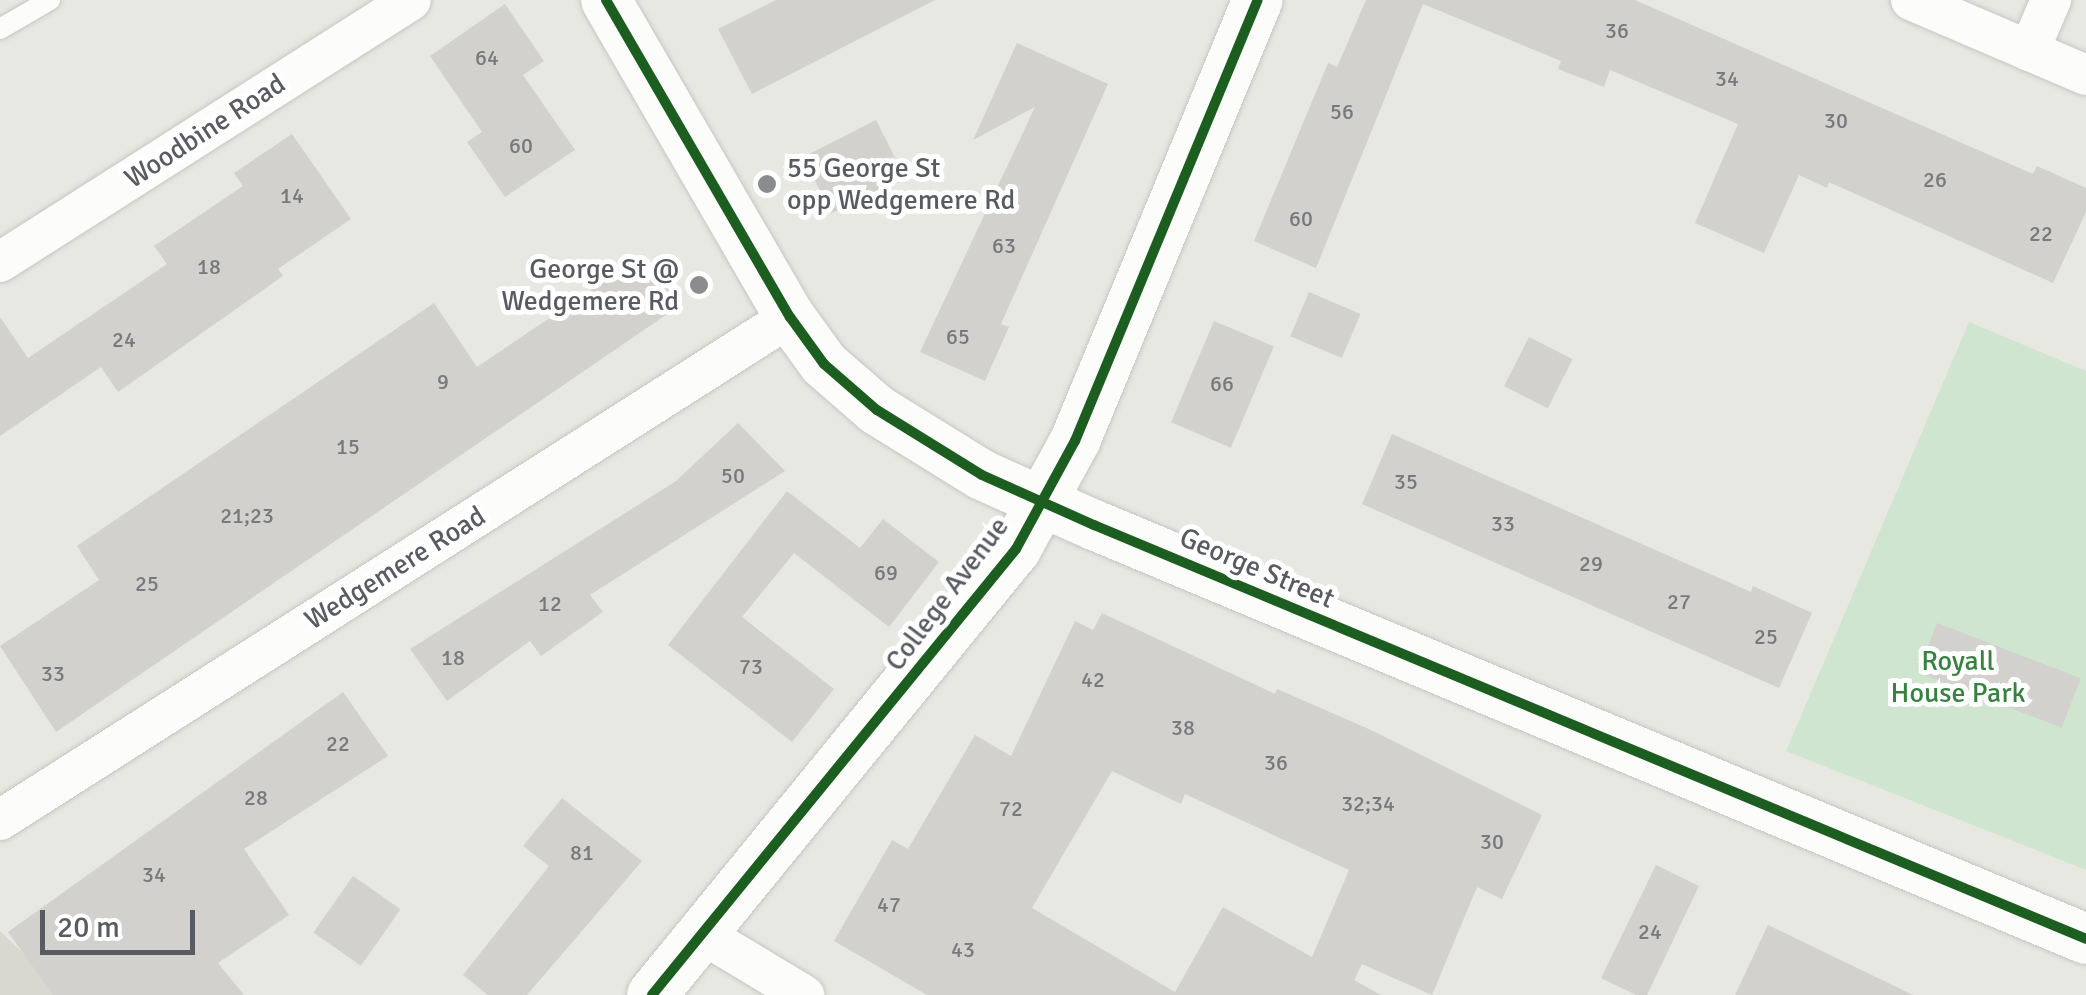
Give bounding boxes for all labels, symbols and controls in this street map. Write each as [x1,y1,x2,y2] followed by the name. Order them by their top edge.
[1605,18,1629,44] house number: 36
[475,45,499,71] house number: 64
[1715,66,1739,92] house number: 34
[119,67,291,195] street label: Woodbine Road
[1330,99,1354,125] house number: 56
[1824,108,1848,134] house number: 30
[509,133,533,159] house number: 60
[787,151,1015,217] place label: 55 George St opp Wedgemere Rd
[1923,167,1947,193] house number: 26
[756,173,778,195] marker: 55 George St opp Wedgemere Rd
[280,183,304,209] house number: 14
[1289,206,1313,232] house number: 60
[2029,221,2053,247] house number: 22
[992,233,1016,259] house number: 63
[501,252,679,318] place label: George St @ Wedgemere Rd
[197,254,221,280] house number: 18
[688,274,710,296] marker: George St @ Wedgemere Rd
[946,324,970,350] house number: 65
[112,327,136,353] house number: 24
[437,369,449,395] house number: 9
[1210,371,1234,397] house number: 66
[336,434,360,460] house number: 15
[721,463,745,489] house number: 50
[1394,469,1418,495] house number: 35
[299,499,491,637] street label: Wedgemere Road
[220,503,274,529] house number: 21;23
[878,511,1016,677] street label: College Avenue
[1491,511,1515,537] house number: 33
[1175,520,1339,616] street label: George Street
[1579,551,1603,577] house number: 29
[874,560,898,586] house number: 69
[135,571,159,597] house number: 25
[1667,589,1691,615] house number: 27
[538,591,562,617] house number: 12
[1754,624,1778,650] house number: 25
[1891,644,2025,710] park label: Royall House Park
[441,645,465,671] house number: 18
[739,654,763,680] house number: 73
[41,661,65,687] house number: 33
[1081,667,1105,693] house number: 42
[1171,715,1195,741] house number: 38
[326,731,350,757] house number: 22
[1264,750,1288,776] house number: 36
[244,785,268,811] house number: 28
[1341,791,1395,817] house number: 32;34
[999,796,1023,822] house number: 72
[1480,829,1504,855] house number: 30
[570,840,594,866] house number: 81
[142,862,166,888] house number: 34
[45,890,200,952] scale bar
[877,892,901,918] house number: 47
[57,909,120,946] text: 20 m
[1638,919,1662,945] house number: 24
[951,937,975,963] house number: 43

